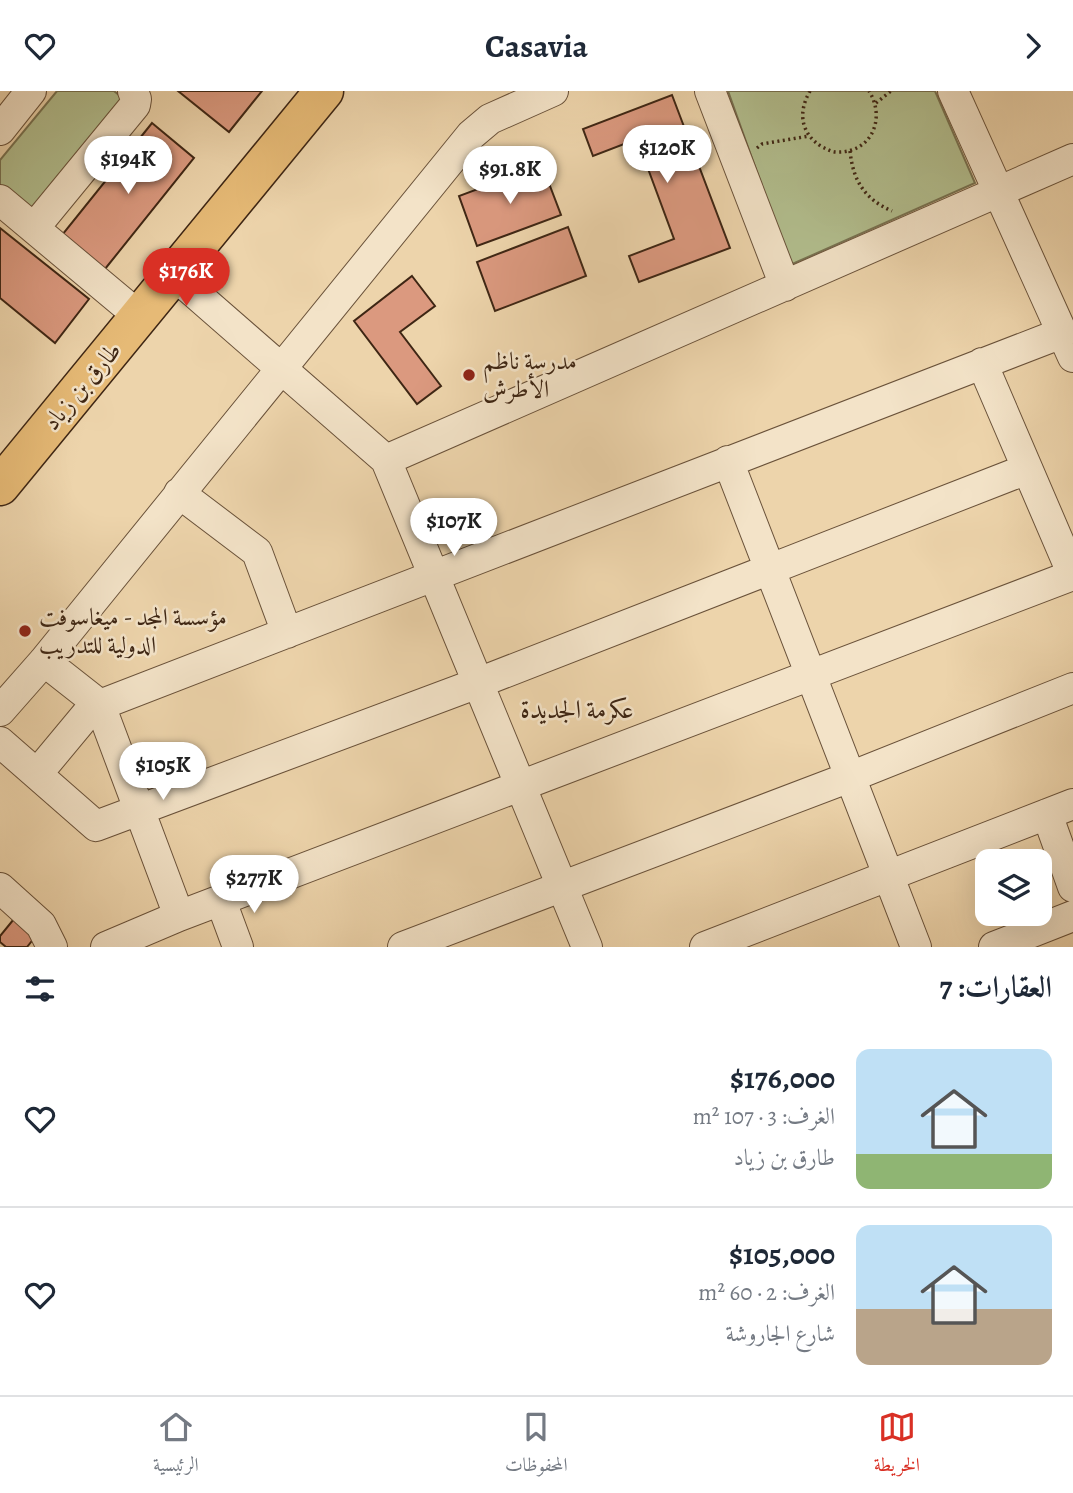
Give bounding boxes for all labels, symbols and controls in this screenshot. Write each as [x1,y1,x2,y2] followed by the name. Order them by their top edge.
[485,24,588,68] text: Casavia
[21,27,59,65] icon: heart
[1014,27,1052,65] icon: forward
[618,125,716,185] pin: $120K
[639,132,695,163] text: $120K
[79,137,177,196] pin: $194K
[100,143,156,174] text: $194K
[453,146,567,206] pin: $91.8K
[479,153,541,184] text: $91.8K
[137,249,235,308] pin: $176K
[159,255,213,286] text: $176K
[36,335,128,437] street label: طارق بن زياد
[483,345,577,405] place label: مدرسة ناظم الأطرش
[461,367,477,383] marker: مدرسة ناظم الأطرش
[405,498,503,558] pin: $107K
[426,505,482,536] text: $107K
[39,601,227,661] place label: مؤسسة المجد - ميغاسوفت الدولية للتدريب
[17,623,33,639] marker: مؤسسة المجد - ميغاسوفت الدولية للتدريب
[520,692,634,727] district label: عكرمة الجديدة
[114,743,212,802] pin: $105K
[135,749,191,780] text: $105K
[975,849,1052,926] map controls
[975,849,1052,926] button: layers
[205,855,303,915] pin: $277K
[226,862,282,893] text: $277K
[940,967,1052,1007] text: العقارات: 7
[21,970,59,1008] icon: filters
[730,1058,835,1098] text: $176,000
[912,1077,996,1161] icon: home
[21,1100,59,1138] icon: heart
[693,1101,835,1132] text: الغرف: 3 · 107 m²
[733,1142,835,1173] text: طارق بن زياد
[729,1234,835,1274] text: $105,000
[912,1253,996,1337] icon: home
[21,1276,59,1314] icon: heart
[698,1277,835,1308] text: الغرف: 2 · 60 m²
[726,1318,835,1349] text: شارع الجاروشة
[153,1408,199,1483] tab: الرئيسية
[505,1408,568,1483] tab: المحفوظات
[874,1408,920,1483] tab: الخريطة

